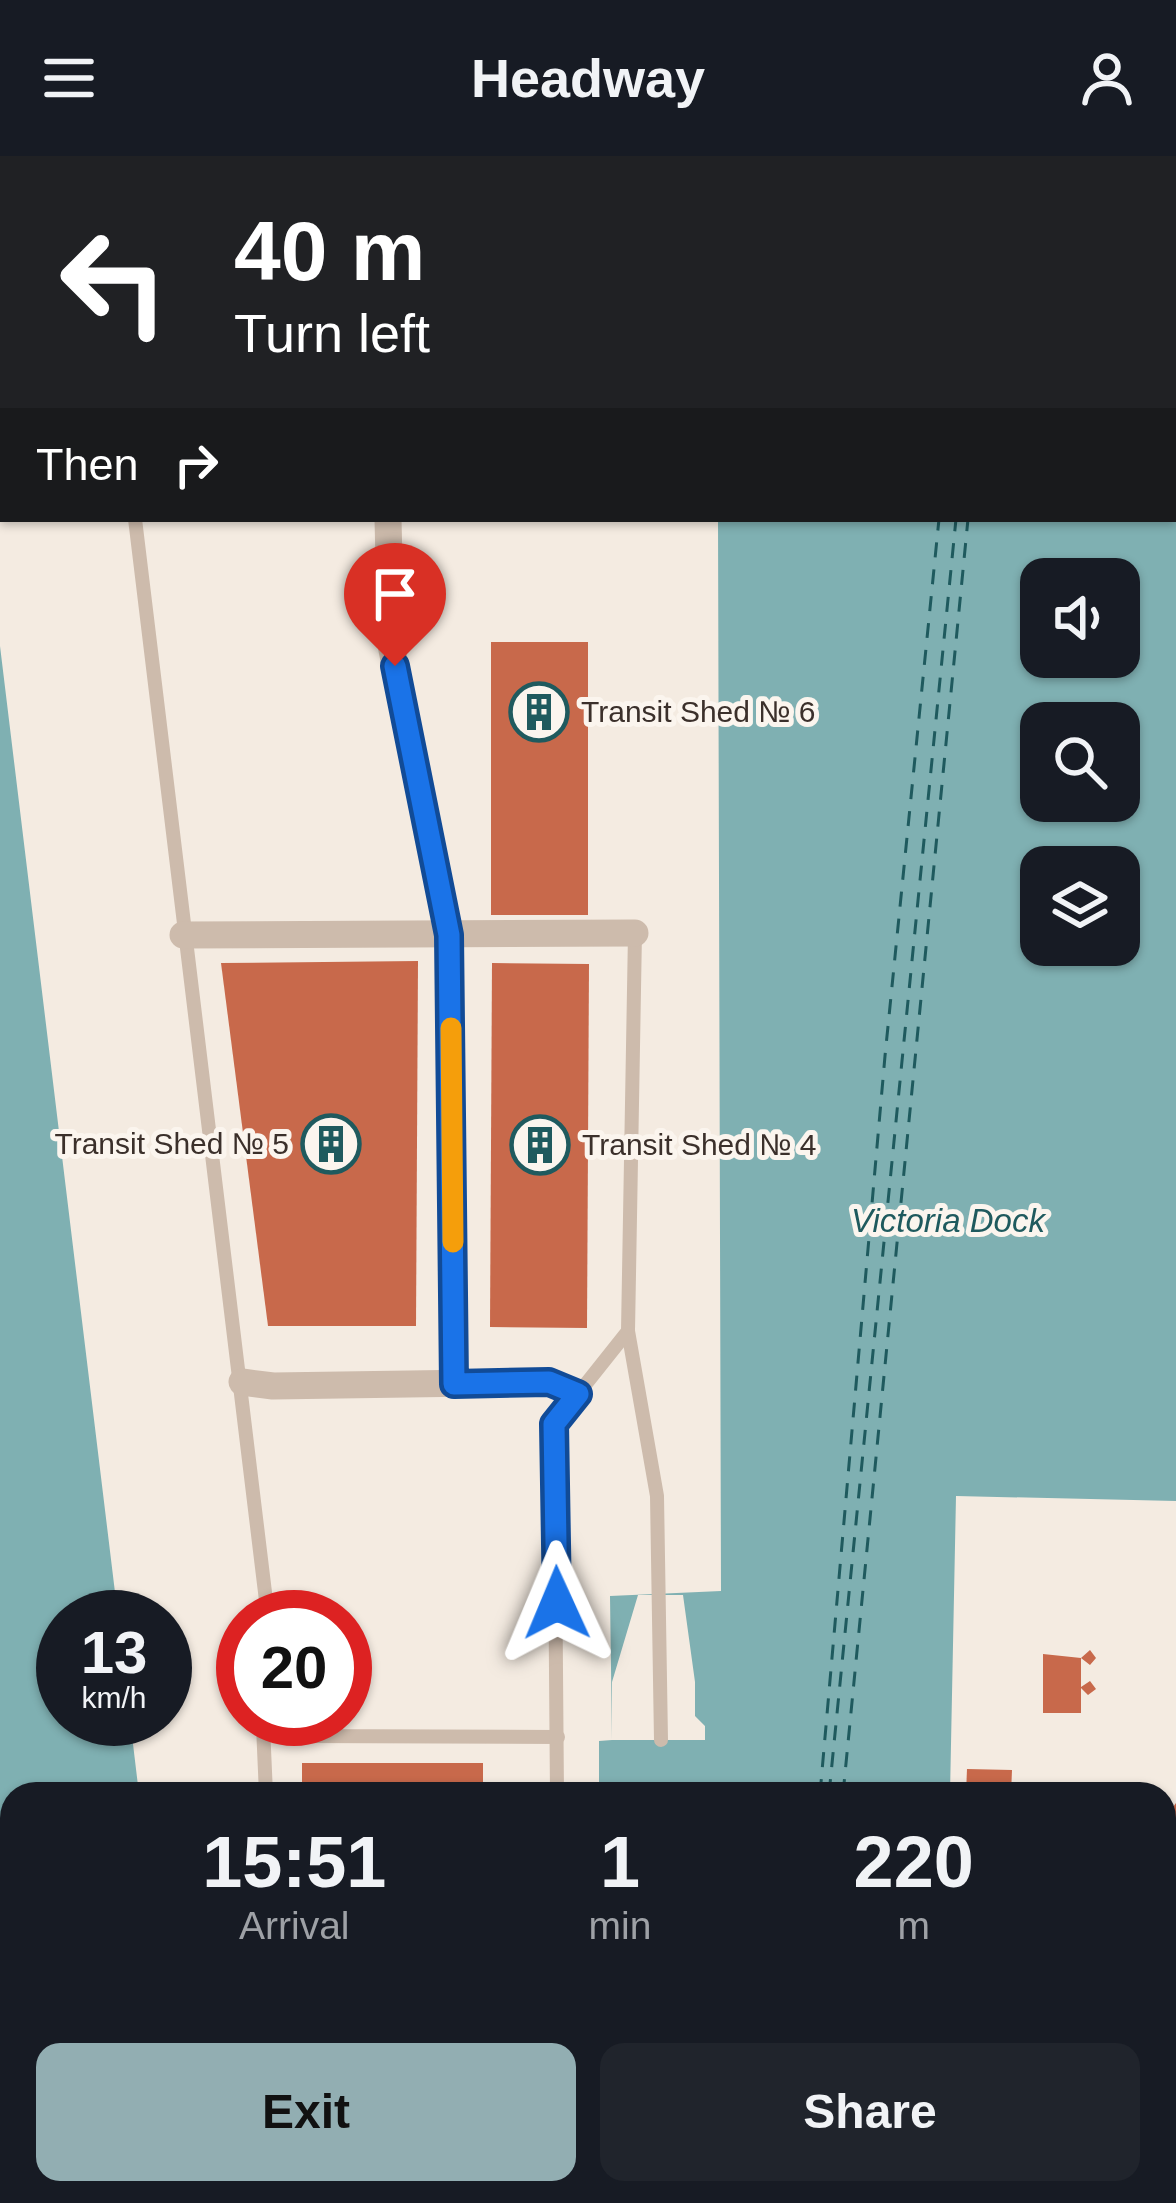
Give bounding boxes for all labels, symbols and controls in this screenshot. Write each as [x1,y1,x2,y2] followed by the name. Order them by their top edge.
[36,45,102,111] icon: menu
[1074,45,1140,111] icon: person
[471,48,705,108] text: Headway
[36,204,192,360] icon: left
[234,204,425,298] text: 40 m
[234,303,430,363] text: Turn left
[163,432,229,498] icon: right
[36,439,139,490] text: Then
[344,543,446,666] pin
[1020,558,1140,966] map controls
[1020,558,1140,678] button: sound
[362,561,428,627] icon: arrive
[508,681,570,743] building icon: Transit Shed № 6
[581,695,816,728] place label: Transit Shed № 6
[1020,702,1140,822] button: search
[1020,846,1140,966] button: layers
[300,1113,362,1175] building icon: Transit Shed № 5
[509,1114,571,1176] building icon: Transit Shed № 4
[54,1127,289,1160] place label: Transit Shed № 5
[582,1128,817,1161] place label: Transit Shed № 4
[851,1202,1046,1239] water label: Victoria Dock
[494,1540,620,1666] position arrow
[216,1590,372,1746] speed limit sign: 20
[81,1619,147,1686] text: 13
[81,1681,147,1714] text: km/h
[202,1822,386,1902] text: 15:51
[600,1822,640,1902] text: 1
[854,1822,974,1902] text: 220
[239,1904,350,1947] text: Arrival
[589,1904,651,1947] text: min
[897,1904,930,1947] text: m
[36,2043,576,2181] button: Exit
[600,2043,1140,2181] button: Share

